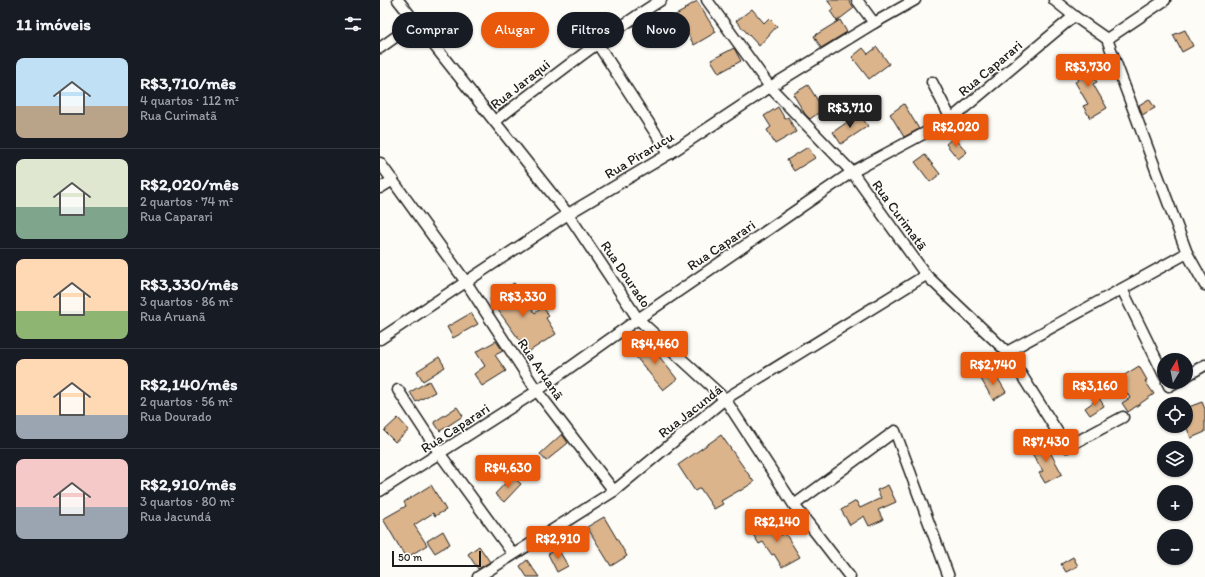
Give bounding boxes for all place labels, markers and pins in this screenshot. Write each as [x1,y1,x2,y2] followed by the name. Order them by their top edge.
[1051,54,1125,88] pin: R$3,730
[813,95,887,129] pin: R$3,710
[919,114,993,148] pin: R$2,020
[486,284,560,318] pin: R$3,330
[618,331,692,365] pin: R$4,460
[956,352,1030,386] pin: R$2,740
[1058,373,1132,407] pin: R$3,160
[1009,429,1083,463] pin: R$7,430
[471,455,545,489] pin: R$4,630
[740,509,814,543] pin: R$2,140
[521,526,595,560] pin: R$2,910

